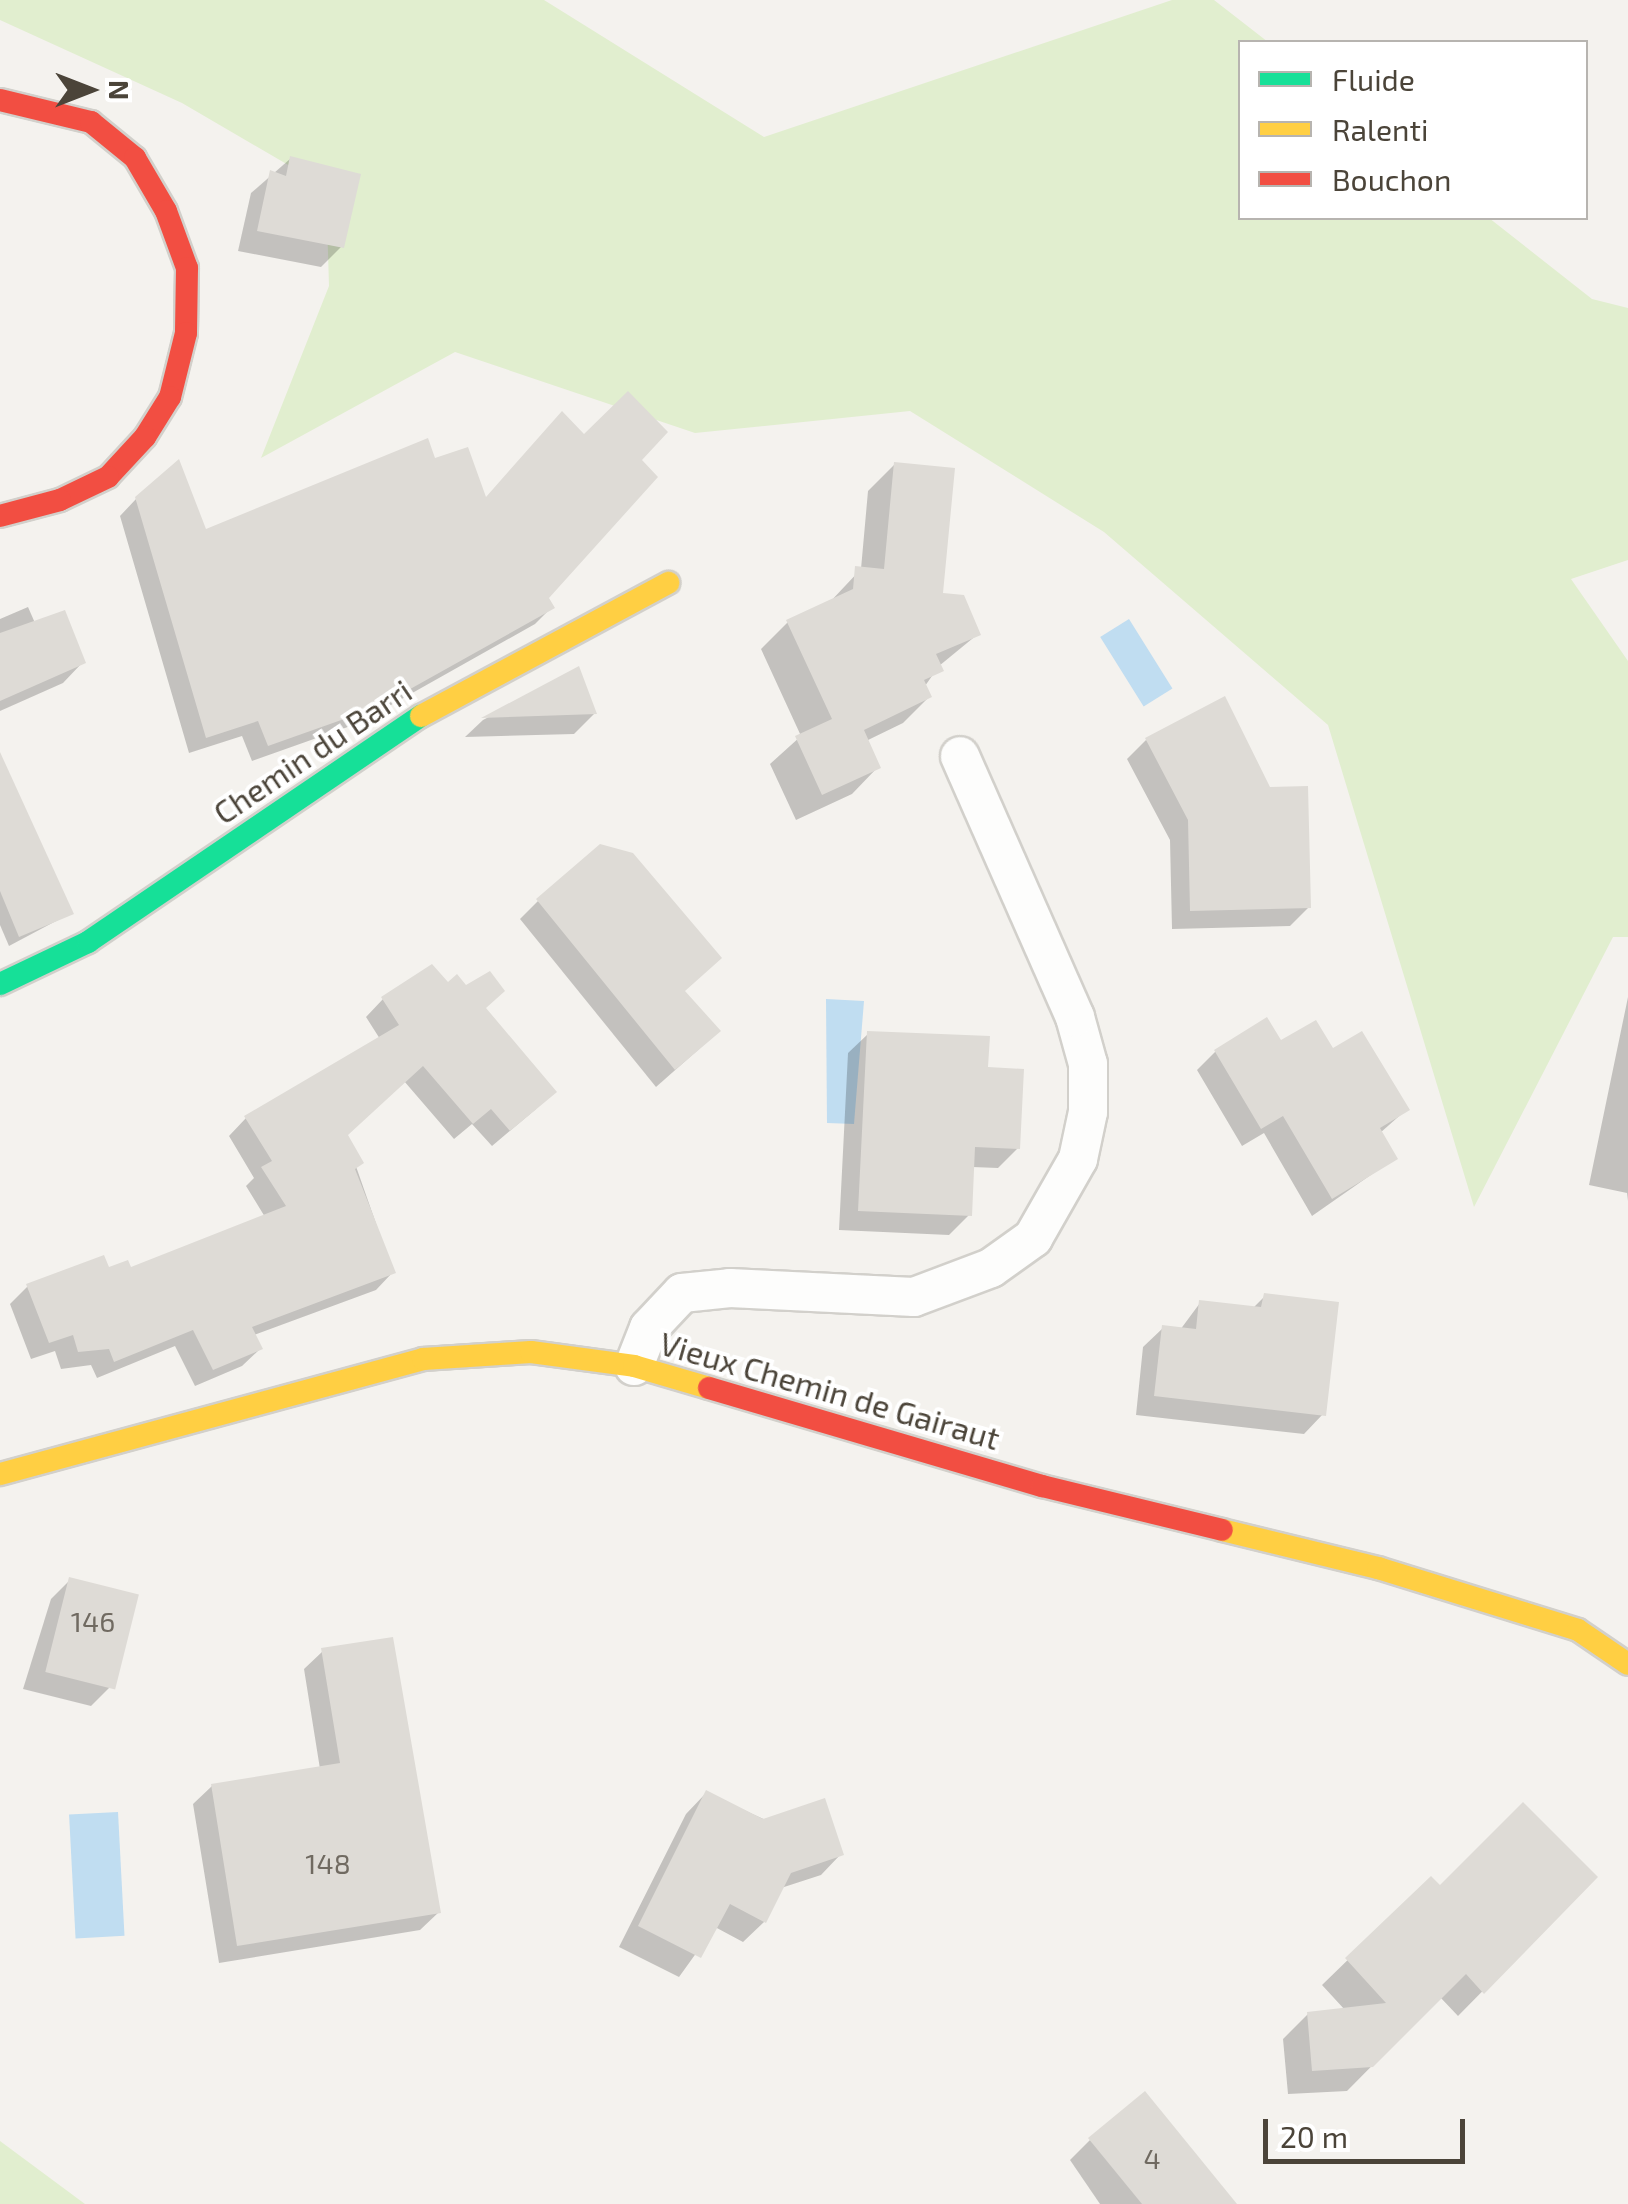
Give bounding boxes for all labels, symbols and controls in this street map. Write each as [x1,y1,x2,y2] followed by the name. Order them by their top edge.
[40,40,140,140] north arrow
[1238,40,1588,220] legend
[1332,61,1415,97] text: Fluide
[103,80,137,100] text: N
[1332,111,1428,147] text: Ralenti
[1332,161,1451,197] text: Bouchon
[206,671,418,831] street label: Chemin du Barri
[656,1323,1004,1457] street label: Vieux Chemin de Gairaut
[71,1604,115,1638] house number: 146
[305,1846,351,1880] house number: 148
[1268,2099,1470,2161] scale bar
[1280,2118,1348,2154] text: 20 m
[1143,2141,1161,2175] house number: 4

